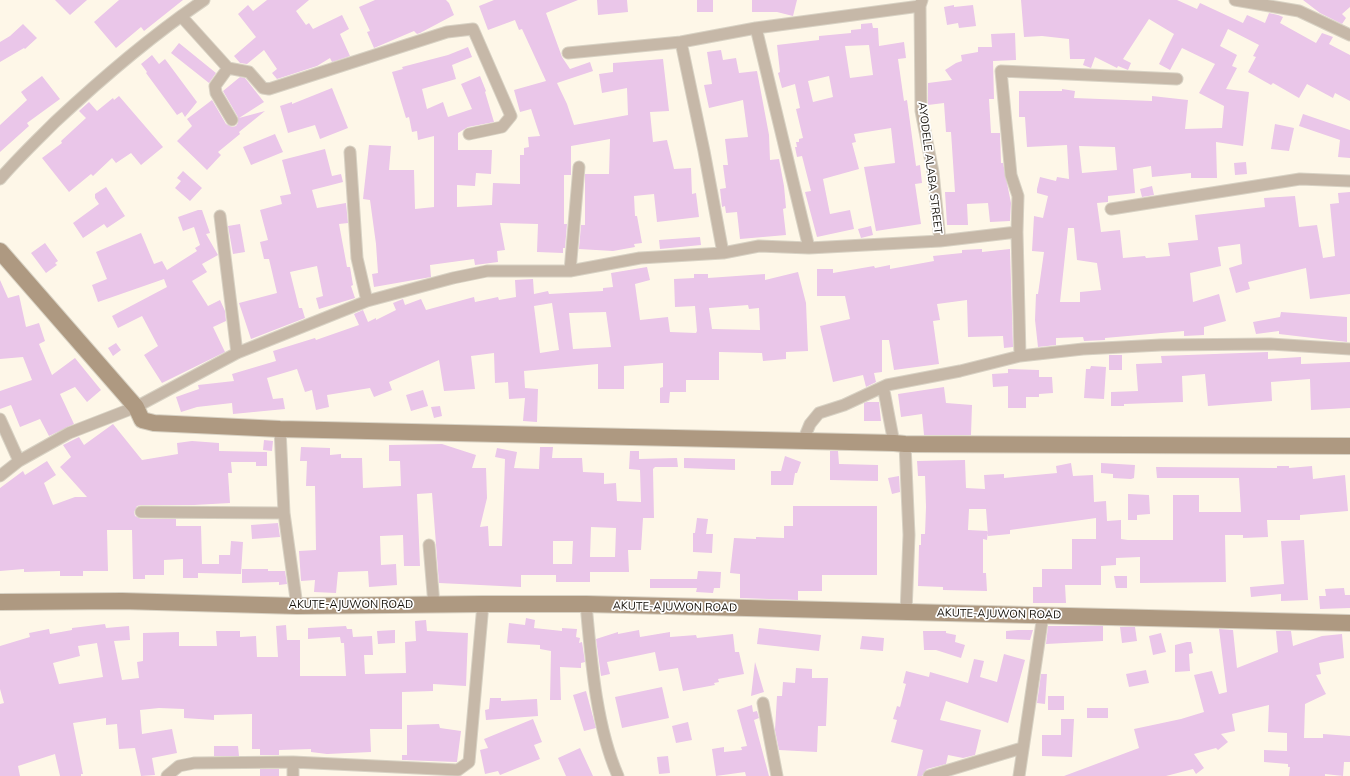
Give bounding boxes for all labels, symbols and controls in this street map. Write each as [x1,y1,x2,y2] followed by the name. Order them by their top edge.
[915,101,945,235] street label: AYODELE ALABA STREET
[289,598,413,612] street label: AKUTE-AJUWON ROAD
[613,599,737,615] street label: AKUTE-AJUWON ROAD
[937,606,1061,622] street label: AKUTE-AJUWON ROAD

